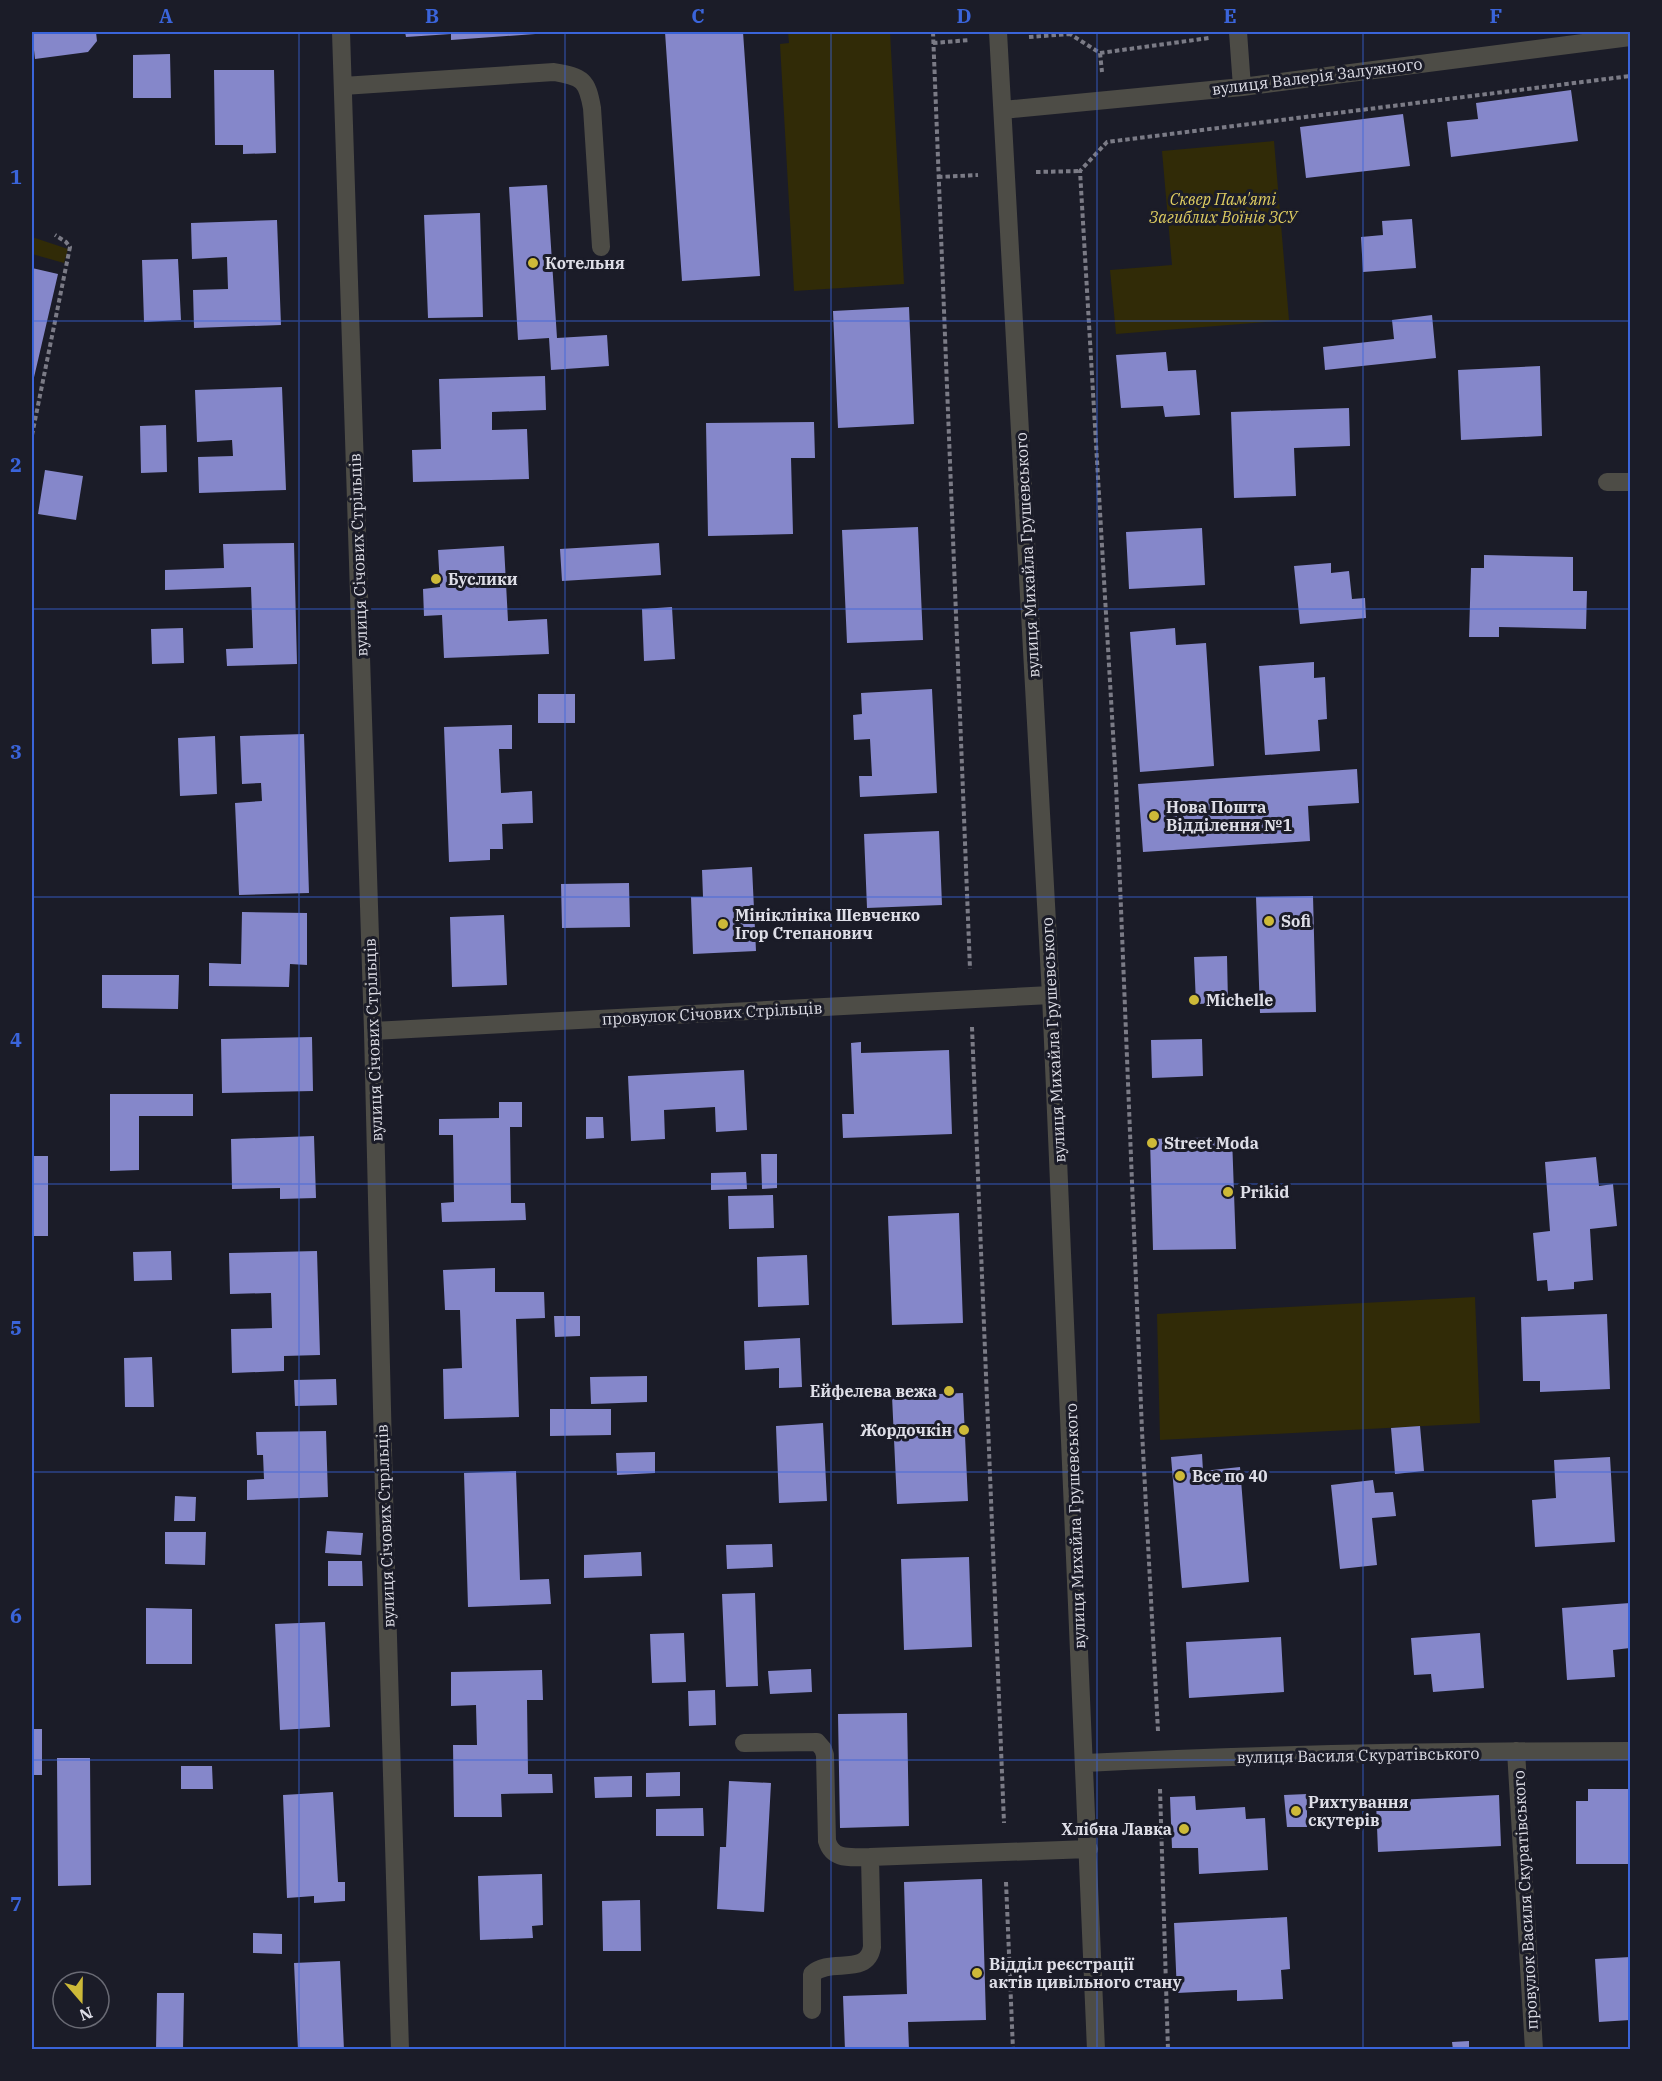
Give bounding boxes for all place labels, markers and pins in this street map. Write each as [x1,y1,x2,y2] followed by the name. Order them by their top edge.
[545,253,625,273] place label: Котельня
[526,256,540,270] marker: Котельня
[448,569,518,589] place label: Буслики
[429,572,443,586] marker: Буслики
[1166,797,1292,835] place label: Нова Пошта Відділення №1
[1147,809,1161,823] marker: Нова Пошта Відділення №1
[735,905,920,943] place label: Мініклініка Шевченко Ігор Степанович
[1281,911,1311,931] place label: Sofi
[1262,914,1276,928] marker: Sofi
[716,917,730,931] marker: Мініклініка Шевченко Ігор Степанович
[1206,990,1273,1010] place label: Michelle
[1187,993,1201,1007] marker: Michelle
[1164,1133,1259,1153] place label: Street Moda
[1145,1136,1159,1150] marker: Street Moda
[1240,1182,1289,1202] place label: Prikid
[1221,1185,1235,1199] marker: Prikid
[810,1381,937,1401] place label: Ейфелева вежа
[942,1384,956,1398] marker: Ейфелева вежа
[860,1420,952,1440] place label: Жордочкін
[957,1423,971,1437] marker: Жордочкін
[1192,1466,1268,1486] place label: Все по 40
[1173,1469,1187,1483] marker: Все по 40
[1308,1792,1409,1830] place label: Рихтування скутерів
[1289,1804,1303,1818] marker: Рихтування скутерів
[1061,1819,1172,1839] place label: Хлібна Лавка
[1177,1822,1191,1836] marker: Хлібна Лавка
[989,1954,1182,1992] place label: Відділ реєстрації актів цивільного стану
[970,1966,984,1980] marker: Відділ реєстрації актів цивільного стану

